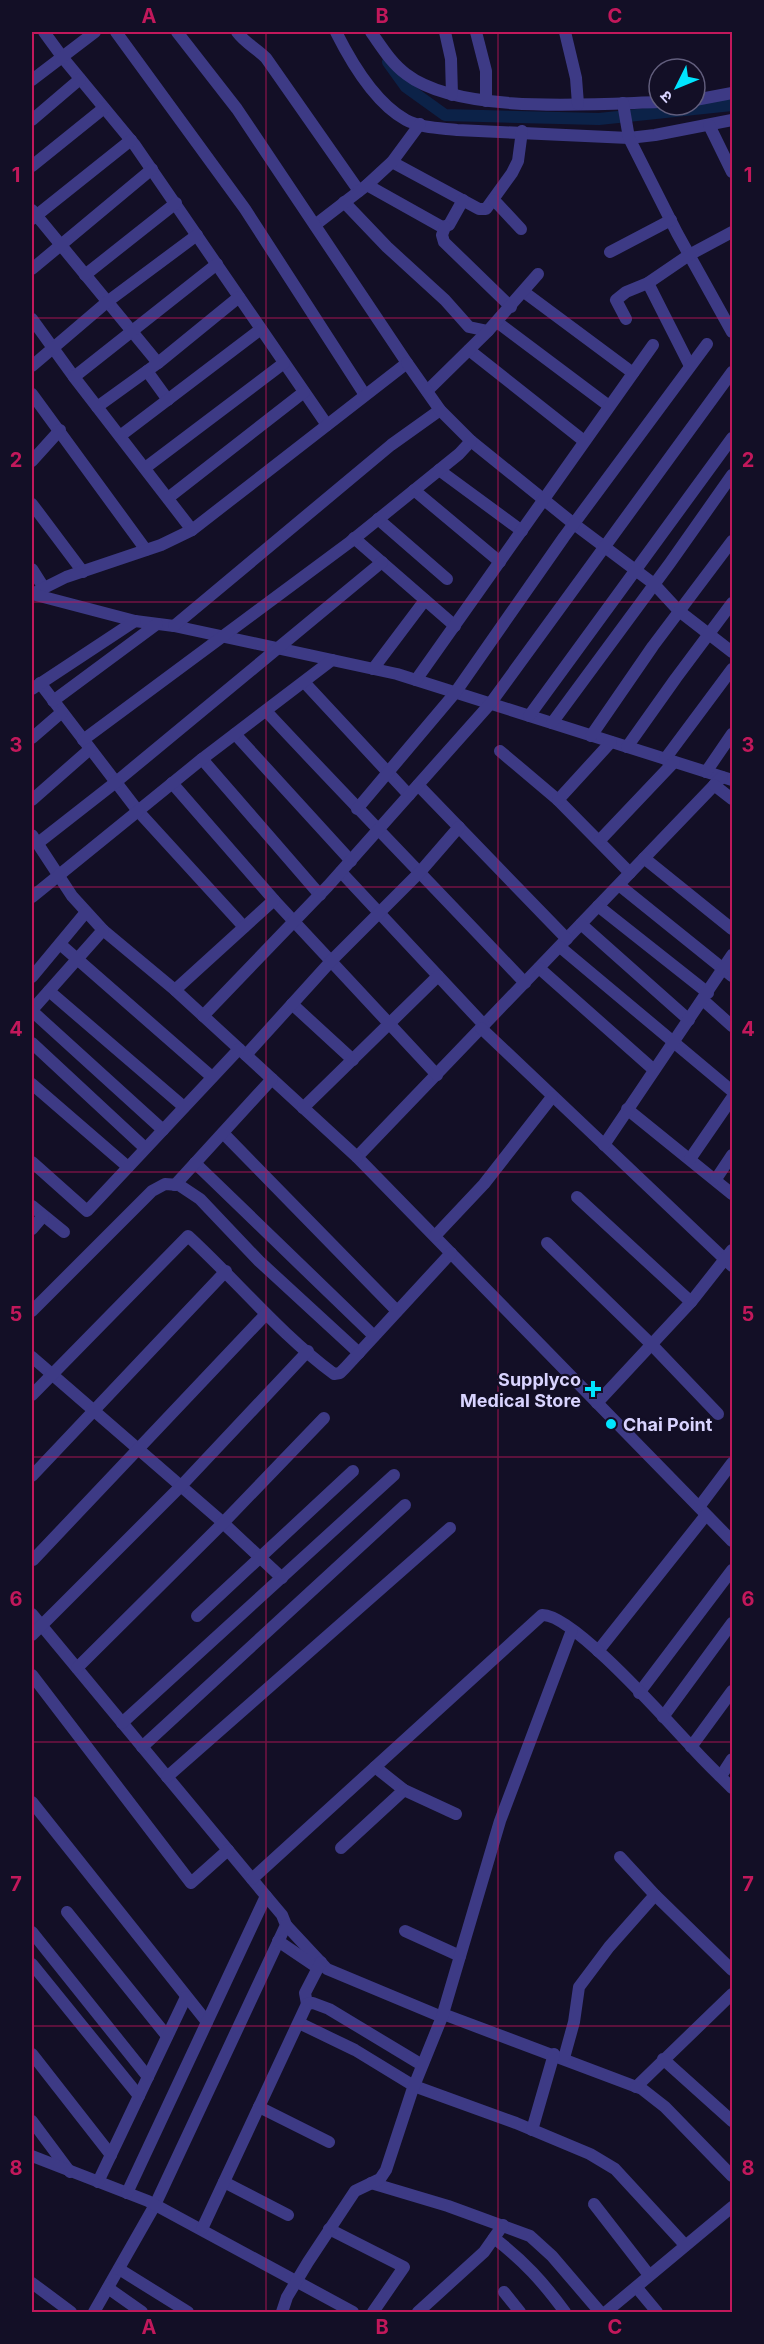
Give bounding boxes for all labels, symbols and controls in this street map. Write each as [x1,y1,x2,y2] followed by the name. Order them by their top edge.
[142,4,157,28] text: A
[375,4,389,28] text: B
[608,4,622,28] text: C
[647,57,707,117] north arrow
[655,87,677,107] text: उ
[12,163,20,187] text: 1
[744,163,752,187] text: 1
[10,448,22,472] text: 2
[742,448,754,472] text: 2
[10,733,22,757] text: 3
[742,733,754,757] text: 3
[9,1017,23,1041] text: 4
[741,1017,755,1041] text: 4
[10,1302,22,1326] text: 5
[742,1302,754,1326] text: 5
[460,1369,581,1411] place label: Supplyco Medical Store
[586,1382,600,1396] marker: Supplyco Medical Store
[623,1414,713,1435] place label: Chai Point
[604,1417,618,1431] marker: Chai Point
[10,1587,23,1611] text: 6
[742,1587,755,1611] text: 6
[10,1872,22,1896] text: 7
[742,1872,754,1896] text: 7
[9,2156,23,2180] text: 8
[741,2156,755,2180] text: 8
[142,2315,157,2339] text: A
[375,2315,389,2339] text: B
[608,2315,622,2339] text: C

